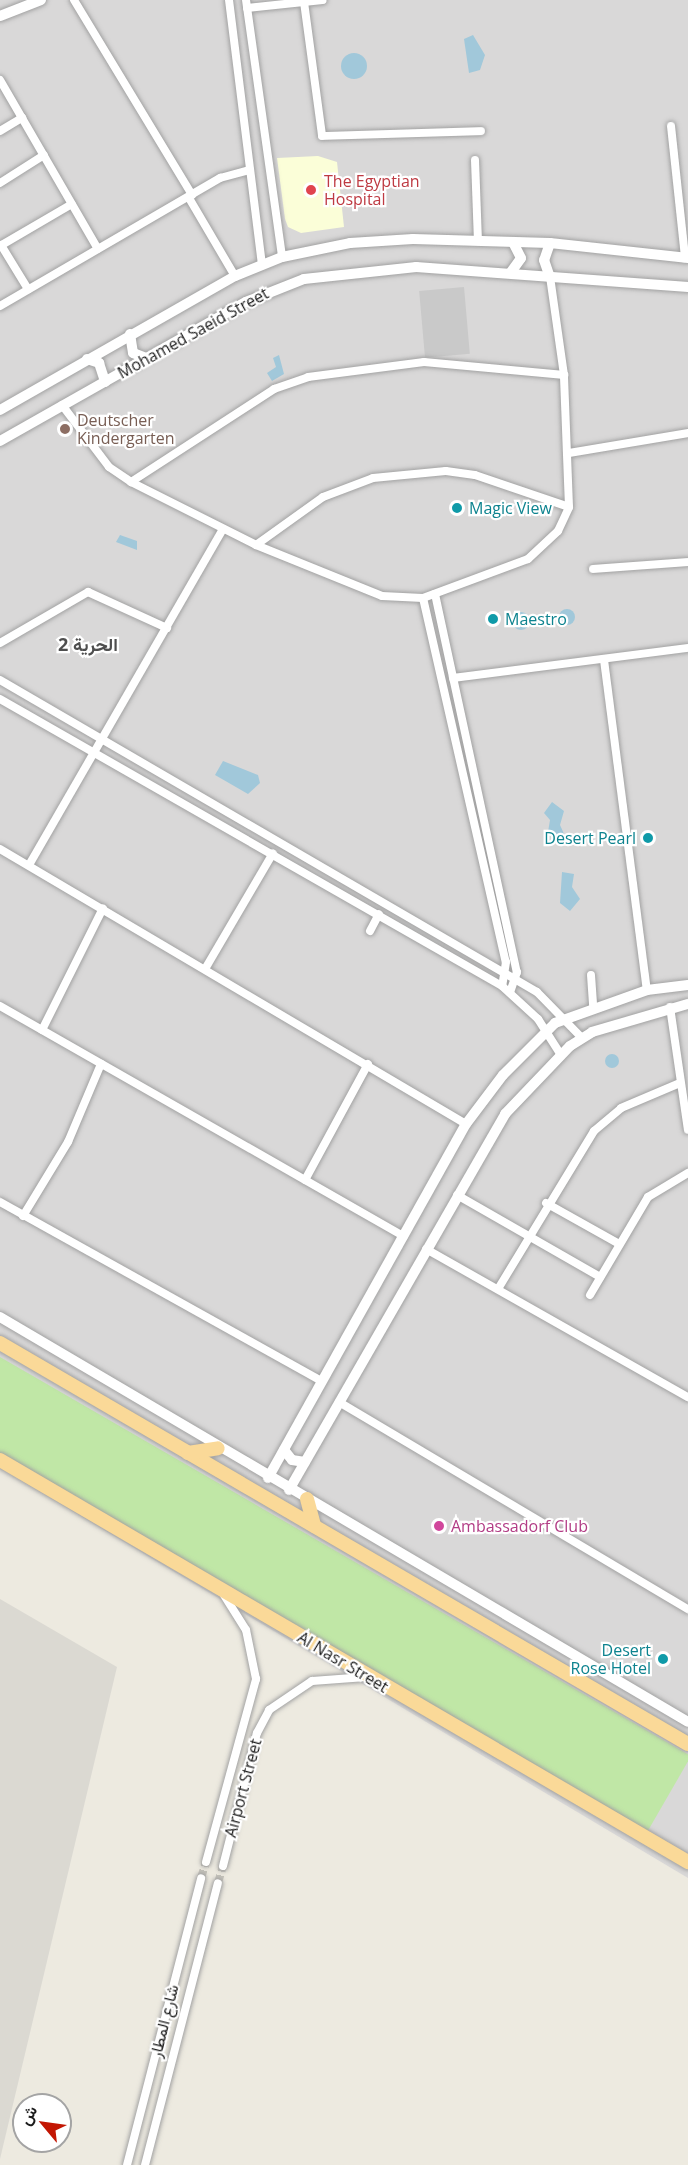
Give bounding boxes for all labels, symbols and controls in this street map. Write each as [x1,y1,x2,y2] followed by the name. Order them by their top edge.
[324,171,420,209] place label: The Egyptian Hospital
[302,181,320,199] marker: The Egyptian Hospital
[114,283,272,383] street label: Mohamed Saeid Street
[77,410,175,448] place label: Deutscher Kindergarten
[58,422,72,436] marker: Deutscher Kindergarten
[469,498,552,518] place label: Magic View
[450,501,464,515] marker: Magic View
[505,609,567,629] place label: Maestro
[486,612,500,626] marker: Maestro
[58,633,118,655] district label: الحرية 2
[544,828,636,848] place label: Desert Pearl
[641,831,655,845] marker: Desert Pearl
[451,1516,588,1536] place label: Ambassadorf Club
[432,1519,446,1533] marker: Ambassadorf Club
[294,1627,392,1697] street label: Al Nasr Street
[571,1640,651,1678] place label: Desert Rose Hotel
[656,1652,670,1666] marker: Desert Rose Hotel
[221,1737,265,1839] street label: Airport Street
[146,1983,182,2059] street label: شارع المطار
[12,2093,72,2153] north arrow
[14,2102,42,2129] text: ش

